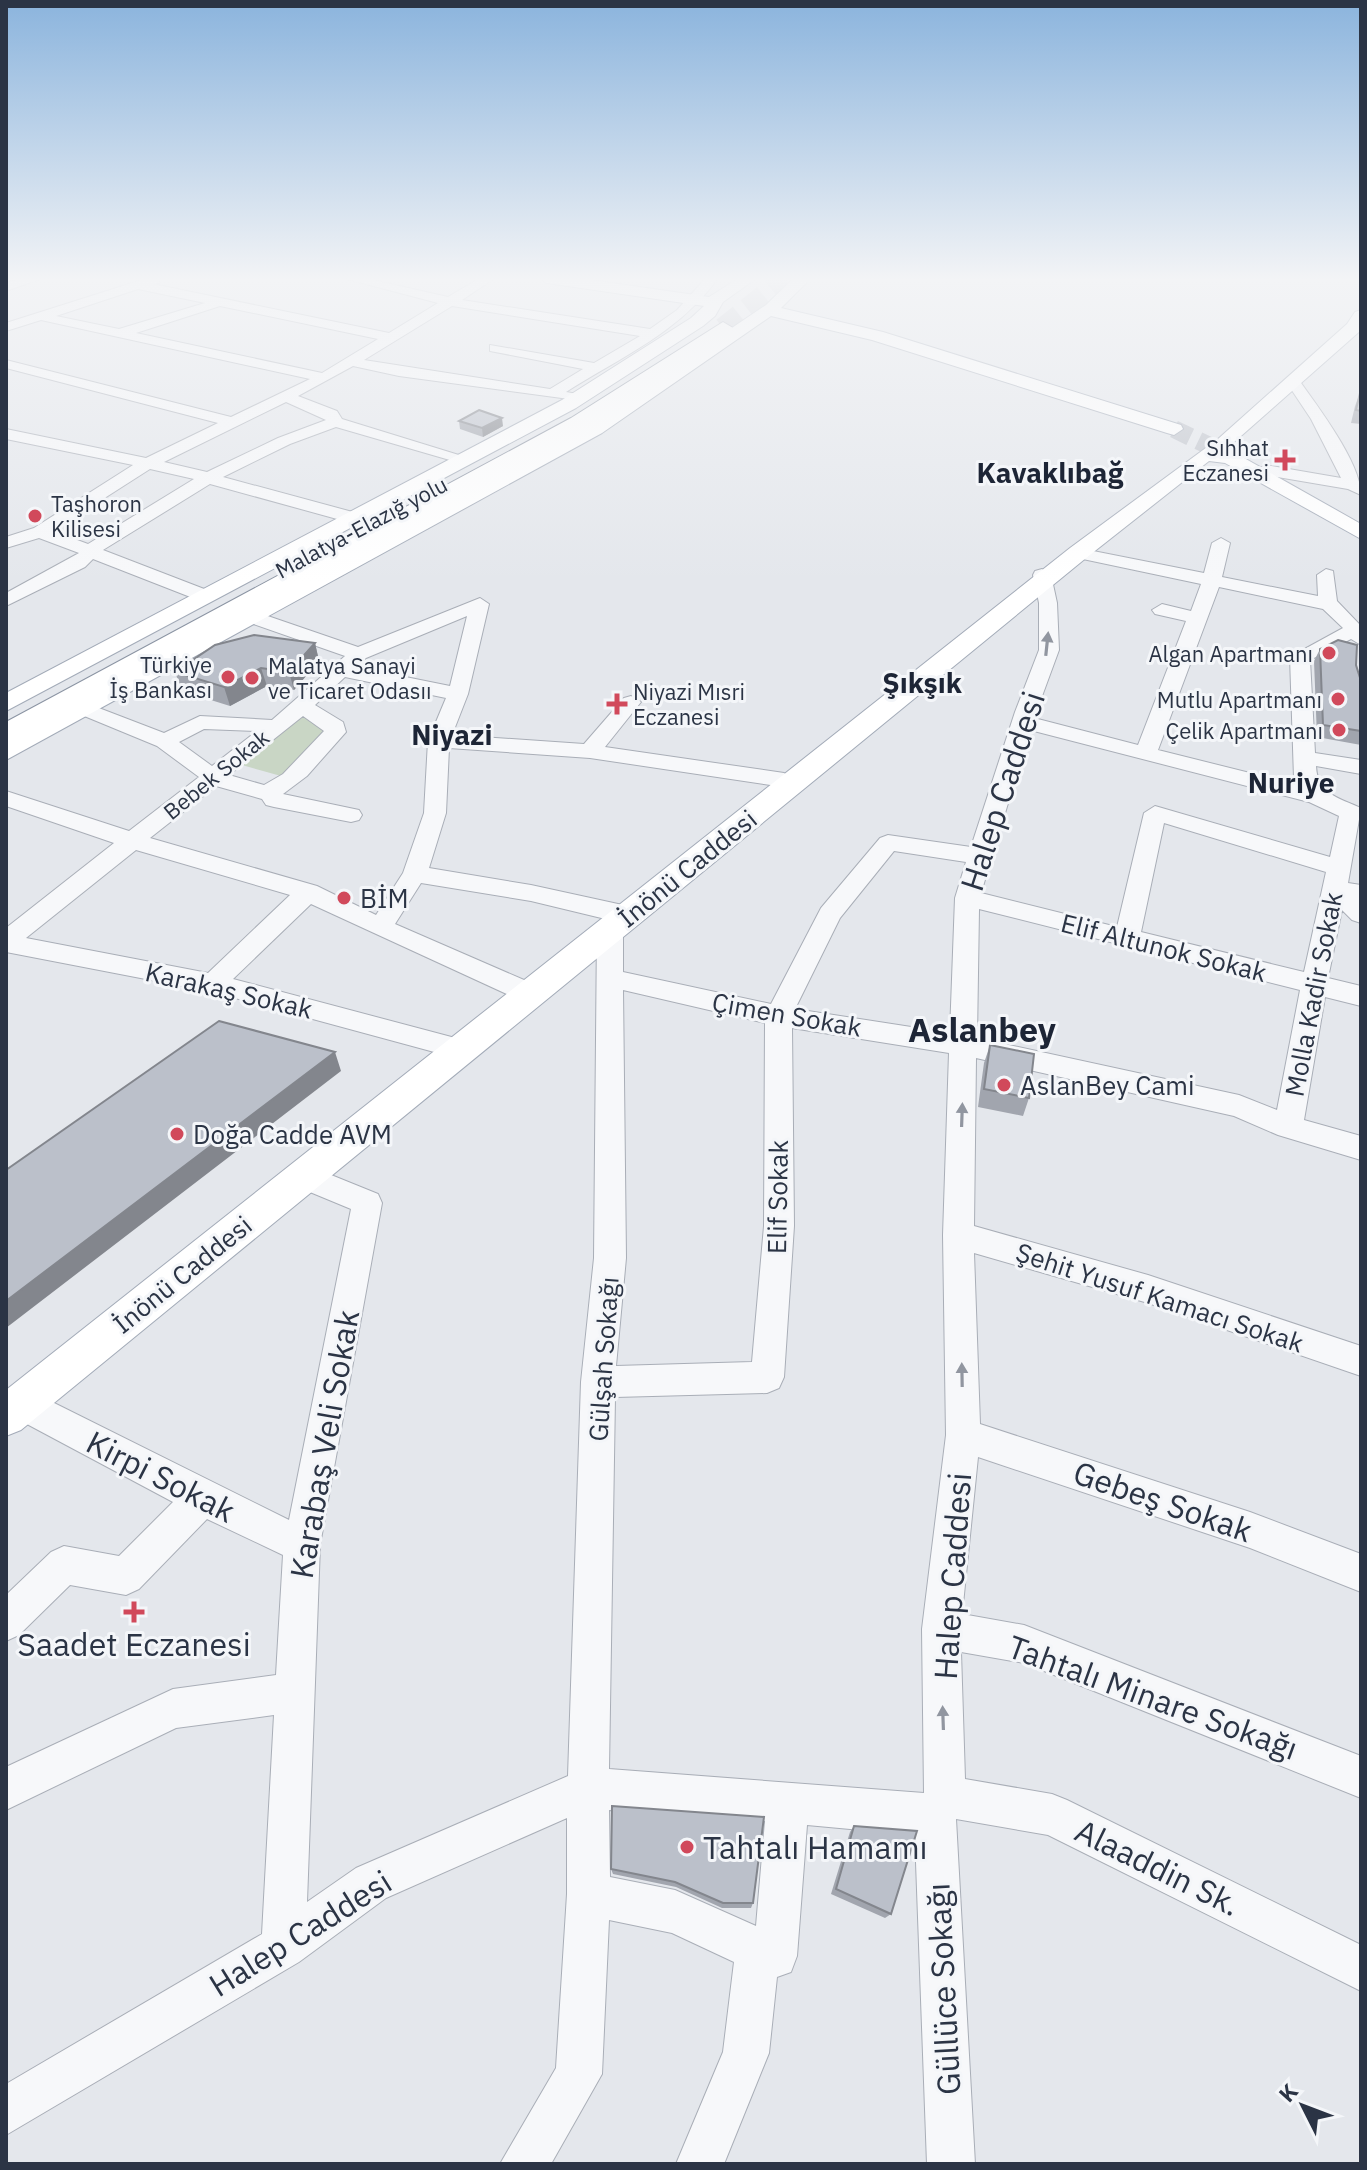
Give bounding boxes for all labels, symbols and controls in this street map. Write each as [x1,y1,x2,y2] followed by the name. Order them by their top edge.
[1183,433,1269,487] place label: Sıhhat Eczanesi
[1276,451,1294,469] marker: Sıhhat Eczanesi
[977,454,1124,491] district label: Kavaklıbağ
[270,469,452,585] street label: Malatya-Elazığ yolu
[51,489,142,543] place label: Taşhoron Kilisesi
[26,507,44,525] marker: Taşhoron Kilisesi
[1041,632,1054,657] one-way arrow
[1148,639,1313,668] place label: Algan Apartmanı
[1320,644,1338,662] marker: Algan Apartmanı
[109,650,212,704] place label: Türkiye İş Bankası
[268,651,432,705] place label: Malatya Sanayi ve Ticaret Odasıı
[882,664,963,701] district label: Şıkşık
[219,668,237,686] marker: Türkiye İş Bankası
[243,669,261,687] marker: Malatya Sanayi ve Ticaret Odasıı
[633,677,745,731] place label: Niyazi Mısri Eczanesi
[1157,685,1322,714] place label: Mutlu Apartmanı
[950,686,1054,896] street label: Halep Caddesi
[1329,690,1347,708] marker: Mutlu Apartmanı
[608,695,626,713] marker: Niyazi Mısri Eczanesi
[411,716,493,753] district label: Niyazi
[1166,716,1323,745] place label: Çelik Apartmanı
[1330,721,1348,739] marker: Çelik Apartmanı
[157,722,275,826] street label: Bebek Sokak
[1248,764,1334,801] district label: Nuriye
[611,802,763,934] street label: İnönü Caddesi
[360,881,409,915] place label: BİM
[1276,888,1350,1099] street label: Molla Kadir Sokak
[335,889,353,907] marker: BİM
[1058,905,1271,989] street label: Elif Altunok Sokak
[142,954,316,1026] street label: Karakaş Sokak
[710,984,865,1044] street label: Çimen Sokak
[908,1007,1056,1051] district label: Aslanbey
[1020,1068,1195,1102] place label: AslanBey Cami
[995,1076,1013,1094] marker: AslanBey Cami
[955,1102,968,1127] one-way arrow
[193,1117,392,1151] place label: Doğa Cadde AVM
[168,1125,186,1143] marker: Doğa Cadde AVM
[759,1139,795,1254] street label: Elif Sokak
[106,1208,258,1340] street label: İnönü Caddesi
[1012,1234,1308,1360] street label: Şehit Yusuf Kamacı Sokak
[580,1276,626,1442] street label: Gülşah Sokağı
[280,1306,368,1582] street label: Karabaş Veli Sokak
[955,1362,968,1387] one-way arrow
[80,1421,243,1531] street label: Kirpi Sokak
[1068,1451,1258,1551] street label: Gebeş Sokak
[924,1471,980,1681] street label: Halep Caddesi
[125,1603,143,1621] marker: Saadet Eczanesi
[17,1623,251,1665] place label: Saadet Eczanesi
[1002,1625,1304,1769] street label: Tahtalı Minare Sokağı
[937,1705,950,1730] one-way arrow
[1069,1809,1247,1925] street label: Alaaddin Sk.
[703,1826,928,1868] place label: Tahtalı Hamamı
[678,1838,696,1856] marker: Tahtalı Hamamı
[201,1860,399,2006] street label: Halep Caddesi
[916,1882,970,2096] street label: Güllüce Sokağı
[1263,2066,1343,2146] north arrow
[1272,2076,1304,2108] text: K

